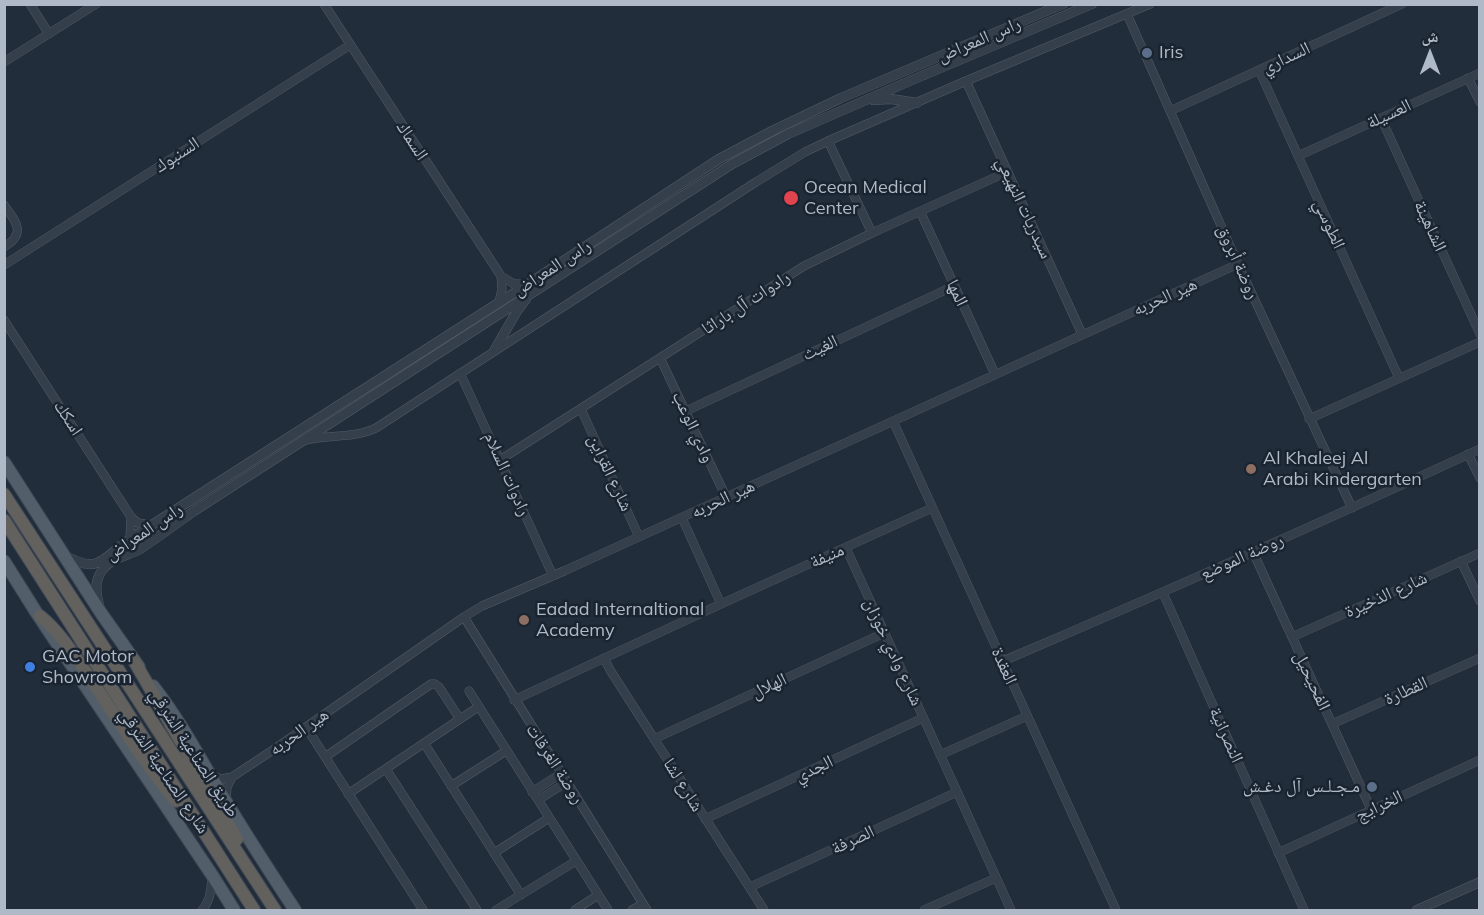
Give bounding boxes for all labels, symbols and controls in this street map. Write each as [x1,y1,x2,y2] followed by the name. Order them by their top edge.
[934,13,1024,67] street label: راس المعراض
[1400,24,1460,84] north arrow
[1422,26,1438,46] text: ش
[1258,37,1314,79] street label: السداري
[1159,42,1183,64] place label: Iris
[1140,46,1154,60] marker: Iris
[1363,94,1415,134] street label: العسيلة
[391,117,433,165] street label: السماك
[151,133,203,177] street label: السنبوك
[991,154,1057,262] street label: سيدريات النهيعي
[804,177,927,219] place label: Ocean Medical Center
[782,189,800,207] marker: Ocean Medical Center
[1309,196,1349,252] street label: الطوسي
[1409,197,1451,255] street label: الشاهينة
[1212,222,1264,302] street label: روضة أبروق
[509,235,595,301] street label: راس المعراض
[698,266,794,340] street label: رادوات آل باراثا
[1130,273,1200,321] street label: هير الحربه
[942,276,972,310] street label: المها
[799,330,841,366] street label: الغيث
[667,388,719,466] street label: وادي الوعب
[49,396,87,440] street label: اسكك
[479,429,535,519] street label: رادوات السلام
[583,431,637,515] street label: شارع القراين
[1263,448,1422,490] place label: Al Khaleej Al Arabi Kindergarten
[1244,462,1258,476] marker: Al Khaleej Al Arabi Kindergarten
[688,475,758,523] street label: هير الحربه
[101,498,187,566] street label: راس المعراض
[1197,529,1287,585] street label: روضة الموضع
[807,539,847,573] street label: منيفة
[1341,567,1431,623] street label: شارع الذخيرة
[859,595,927,709] street label: شارع وادي خوزان
[536,599,704,642] place label: Eadad Internaltional Academy
[517,613,531,627] marker: Eadad Internaltional Academy
[986,644,1022,688] street label: العقدة
[42,646,134,688] place label: GAC Motor Showroom
[1289,648,1335,714] street label: الفحيحيل
[23,660,37,674] marker: GAC Motor Showroom
[748,668,790,704] street label: الهلال
[1381,672,1431,710] street label: القطارة
[144,685,244,821] street label: طريق الصناعية الشرقي
[114,704,214,838] street label: شارع الصناعية الشرقي
[265,704,333,760] street label: هير الحربه
[1204,704,1248,766] street label: النصرانية
[521,720,589,808] street label: روضة الغرقات
[791,751,837,787] street label: الجدي
[658,754,708,816] street label: شارع لشا
[1243,776,1360,798] place label: مـجـلـس آل دغـش
[1365,780,1379,794] marker: مـجـلـس آل دغـش
[1352,786,1406,826] street label: الخرايج
[828,821,878,859] street label: الصرفة

